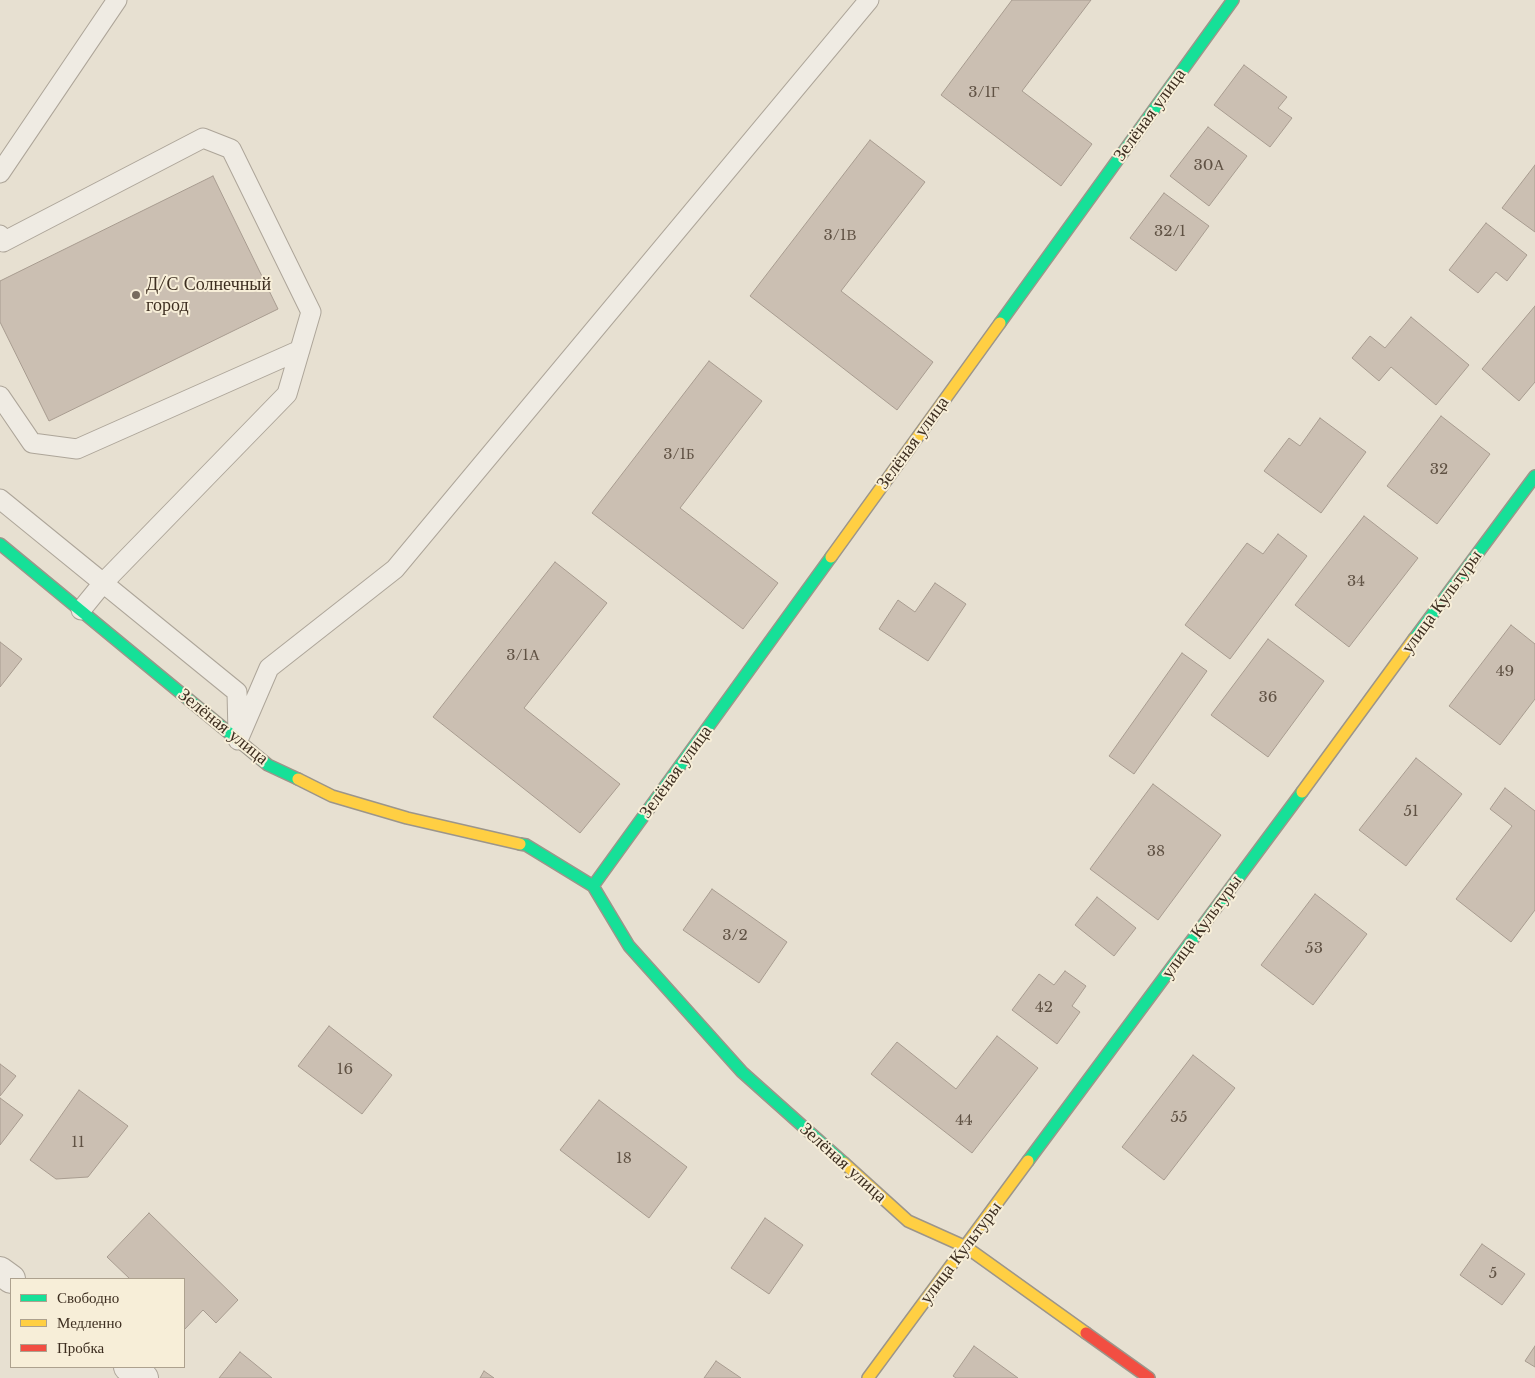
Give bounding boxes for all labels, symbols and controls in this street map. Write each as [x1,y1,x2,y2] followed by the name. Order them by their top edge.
[1109,64,1191,166] street label: Зелёная улица
[968,84,1000,102] house number: 3/1Г
[1194,157,1224,175] house number: 30А
[1154,223,1186,241] house number: 32/1
[824,227,856,245] house number: 3/1В
[146,274,271,316] place label: Д/С Солнечный город
[130,289,142,301] marker: Д/С Солнечный город
[872,392,954,494] street label: Зелёная улица
[663,446,695,464] house number: 3/1Б
[1430,461,1448,479] house number: 32
[1397,546,1487,658] street label: улица Культуры
[1347,573,1365,591] house number: 34
[506,647,540,665] house number: 3/1А
[1496,663,1514,681] house number: 49
[174,684,272,770] street label: Зелёная улица
[1259,689,1277,707] house number: 36
[635,721,717,823] street label: Зелёная улица
[1403,803,1419,821] house number: 51
[1147,843,1165,861] house number: 38
[1157,871,1247,983] street label: улица Культуры
[722,927,748,945] house number: 3/2
[1305,940,1323,958] house number: 53
[1035,999,1053,1017] house number: 42
[337,1061,353,1079] house number: 16
[1170,1109,1188,1127] house number: 55
[955,1112,973,1130] house number: 44
[795,1118,891,1208] street label: Зелёная улица
[71,1134,85,1152] house number: 11
[616,1150,632,1168] house number: 18
[915,1198,1007,1308] street label: улица Культуры
[1489,1265,1497,1283] house number: 5
[10,1278,185,1368] legend
[57,1288,119,1307] text: Свободно
[57,1313,122,1332] text: Медленно
[57,1338,104,1357] text: Пробка

